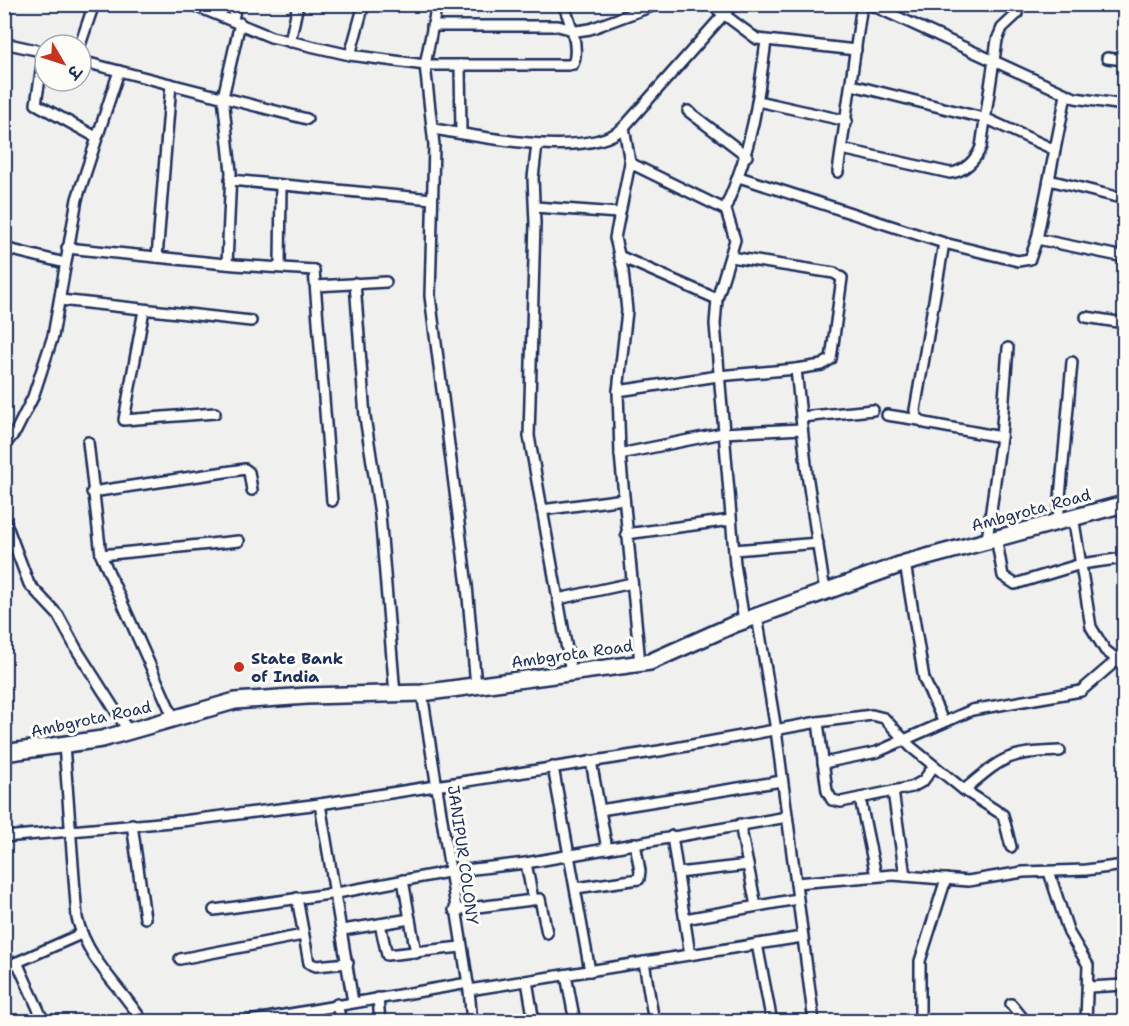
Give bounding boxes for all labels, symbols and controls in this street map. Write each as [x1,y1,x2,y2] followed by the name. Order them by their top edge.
[33,33,93,93] north arrow
[62,60,87,84] text: उ
[969,484,1093,536] street label: Ambgrota Road
[510,635,634,673] street label: Ambgrota Road
[251,648,343,687] place label: State Bank of India
[232,660,246,674] marker: State Bank of India
[29,696,153,742] street label: Ambgrota Road
[443,784,483,927] street label: JANIPUR COLONY

